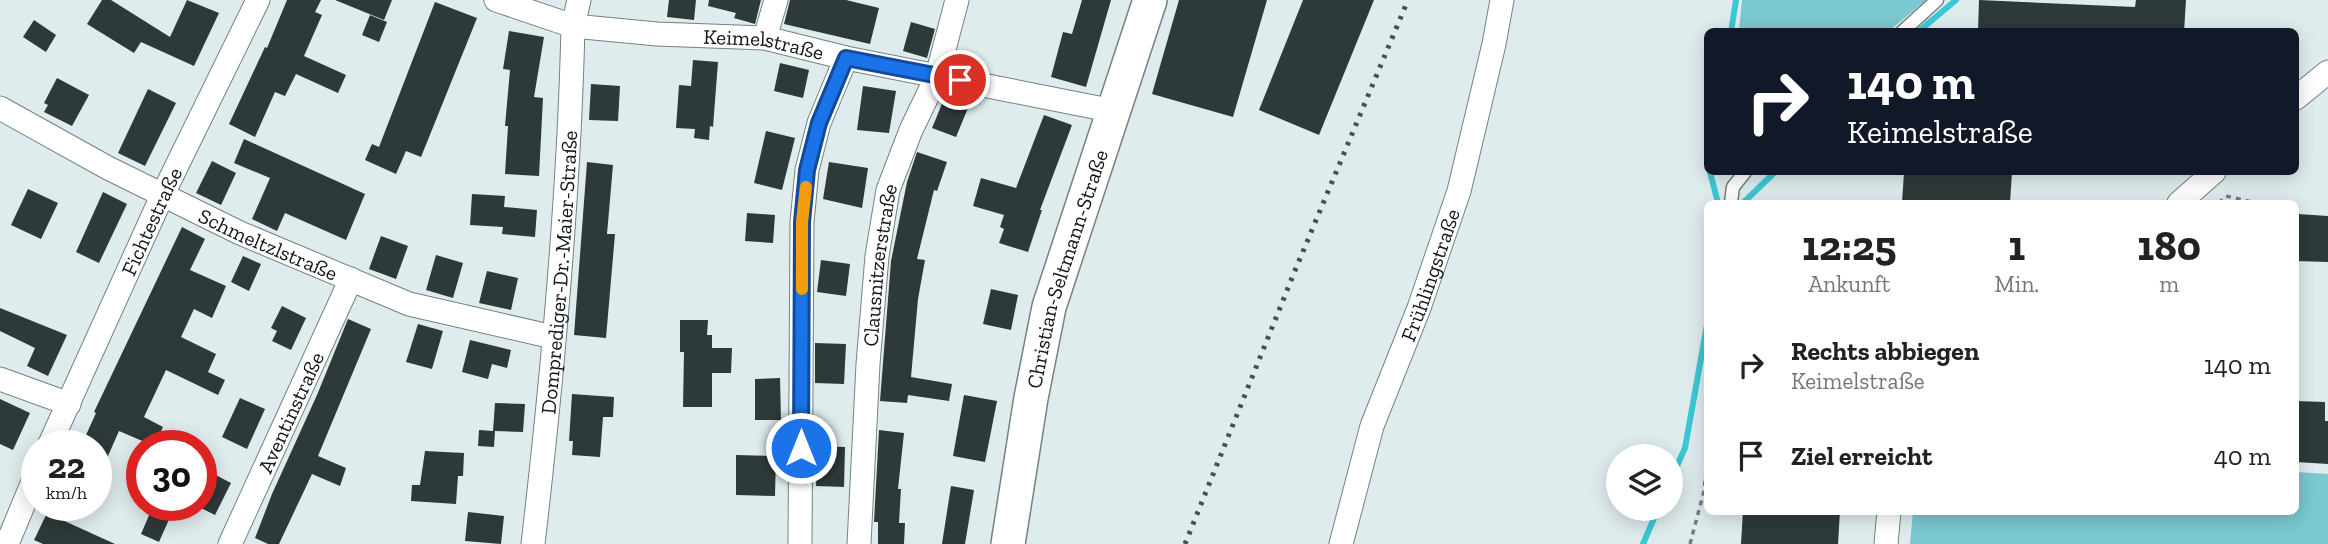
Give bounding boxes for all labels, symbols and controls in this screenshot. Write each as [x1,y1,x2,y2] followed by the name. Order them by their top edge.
[703,23,827,65] street label: Keimelstraße
[930,50,990,110] pin
[1847,53,1975,112] text: 140 m
[1732,56,1823,147] icon: right
[941,61,979,99] icon: arrive
[1847,113,2033,151] text: Keimelstraße
[535,130,582,415] street label: Domprediger-Dr.-Maier-Straße
[1021,146,1113,390] street label: Christian-Seltmann-Straße
[115,163,187,279] street label: Fichtestraße
[857,179,902,347] street label: Clausnitzerstraße
[195,202,342,285] street label: Schmeltzlstraße
[1395,205,1465,345] street label: Frühlingstraße
[1802,220,1896,271] text: 12:25
[2008,220,2025,271] text: 1
[2137,220,2201,271] text: 180
[1808,270,1890,298] text: Ankunft
[1994,270,2039,298] text: Min.
[2159,270,2179,298] text: m
[1791,335,1979,367] text: Rechts abbiegen
[1732,346,1770,384] icon: right
[252,348,329,477] street label: Aventinstraße
[2204,349,2271,381] text: 140 m
[1791,367,1925,395] text: Keimelstraße
[764,411,838,485] position arrow
[126,430,217,521] speed limit sign: 30
[1732,437,1770,475] icon: arrive
[1791,440,1932,472] text: Ziel erreicht
[2214,440,2271,472] text: 40 m
[1606,444,1683,521] map controls
[1606,444,1683,521] button: layers
[48,445,85,487] text: 22
[46,482,87,504] text: km/h

